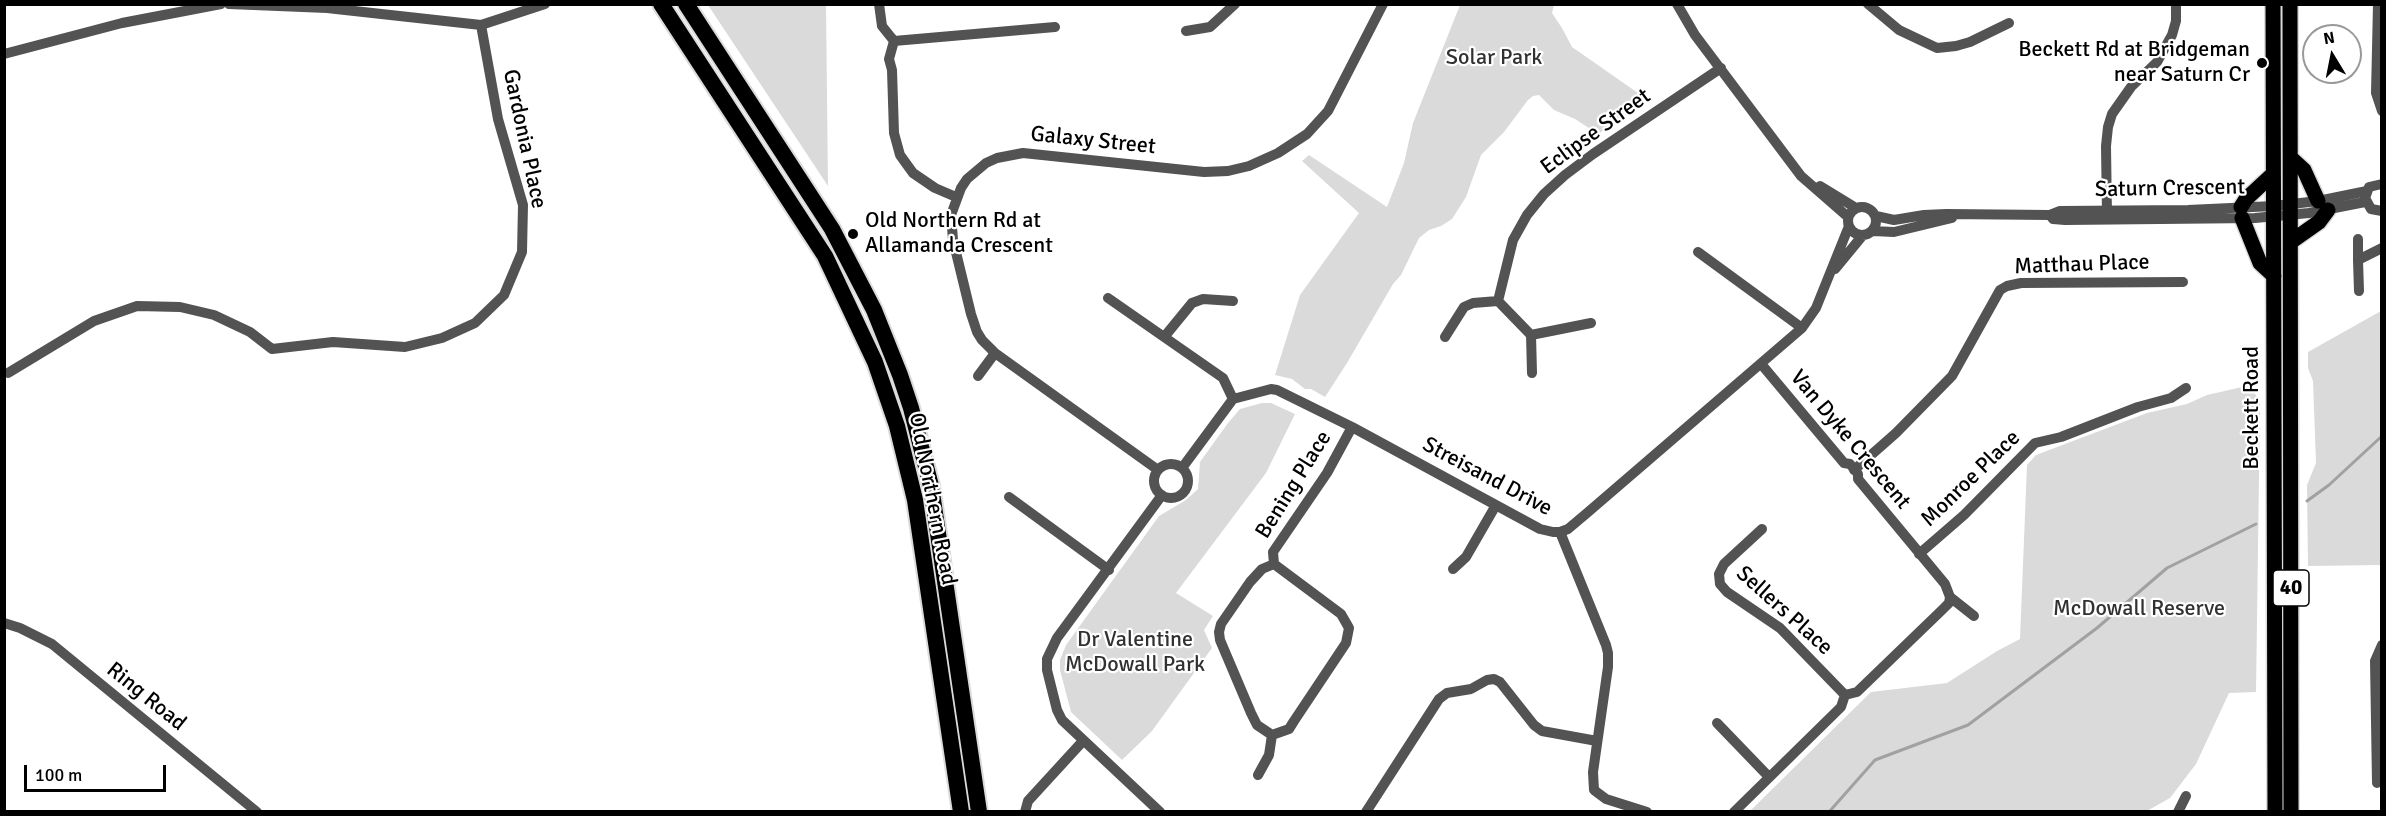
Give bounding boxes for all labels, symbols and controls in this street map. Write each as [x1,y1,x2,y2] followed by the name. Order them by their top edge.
[2302,24,2362,84] north arrow
[2322,27,2336,49] text: N
[2018,37,2250,88] place label: Beckett Rd at Bridgeman near Saturn Cr
[1446,45,1542,71] park label: Solar Park
[2255,56,2269,70] marker: Beckett Rd at Bridgeman near Saturn Cr
[496,67,552,211] street label: Gardonia Place
[1536,83,1656,181] street label: Eclipse Street
[1029,121,1157,161] street label: Galaxy Street
[2095,174,2245,204] street label: Saturn Crescent
[865,208,1053,260] place label: Old Northern Rd at Allamanda Crescent
[846,227,860,241] marker: Old Northern Rd at Allamanda Crescent
[2014,249,2150,281] street label: Matthau Place
[2239,346,2265,470] street label: Beckett Road
[1784,365,1916,515] street label: Van Dyke Crescent
[902,411,962,587] street label: Old Northern Road
[1916,425,2026,533] street label: Monroe Place
[1250,426,1338,544] street label: Bening Place
[1418,432,1556,522] street label: Streisand Drive
[1730,561,1838,661] street label: Sellers Place
[2273,570,2309,606] road number: 40
[2053,596,2225,622] park label: McDowall Reserve
[1065,627,1205,678] park label: Dr Valentine McDowall Park
[101,657,191,737] street label: Ring Road
[27,753,170,791] scale bar
[35,764,82,786] text: 100 m

